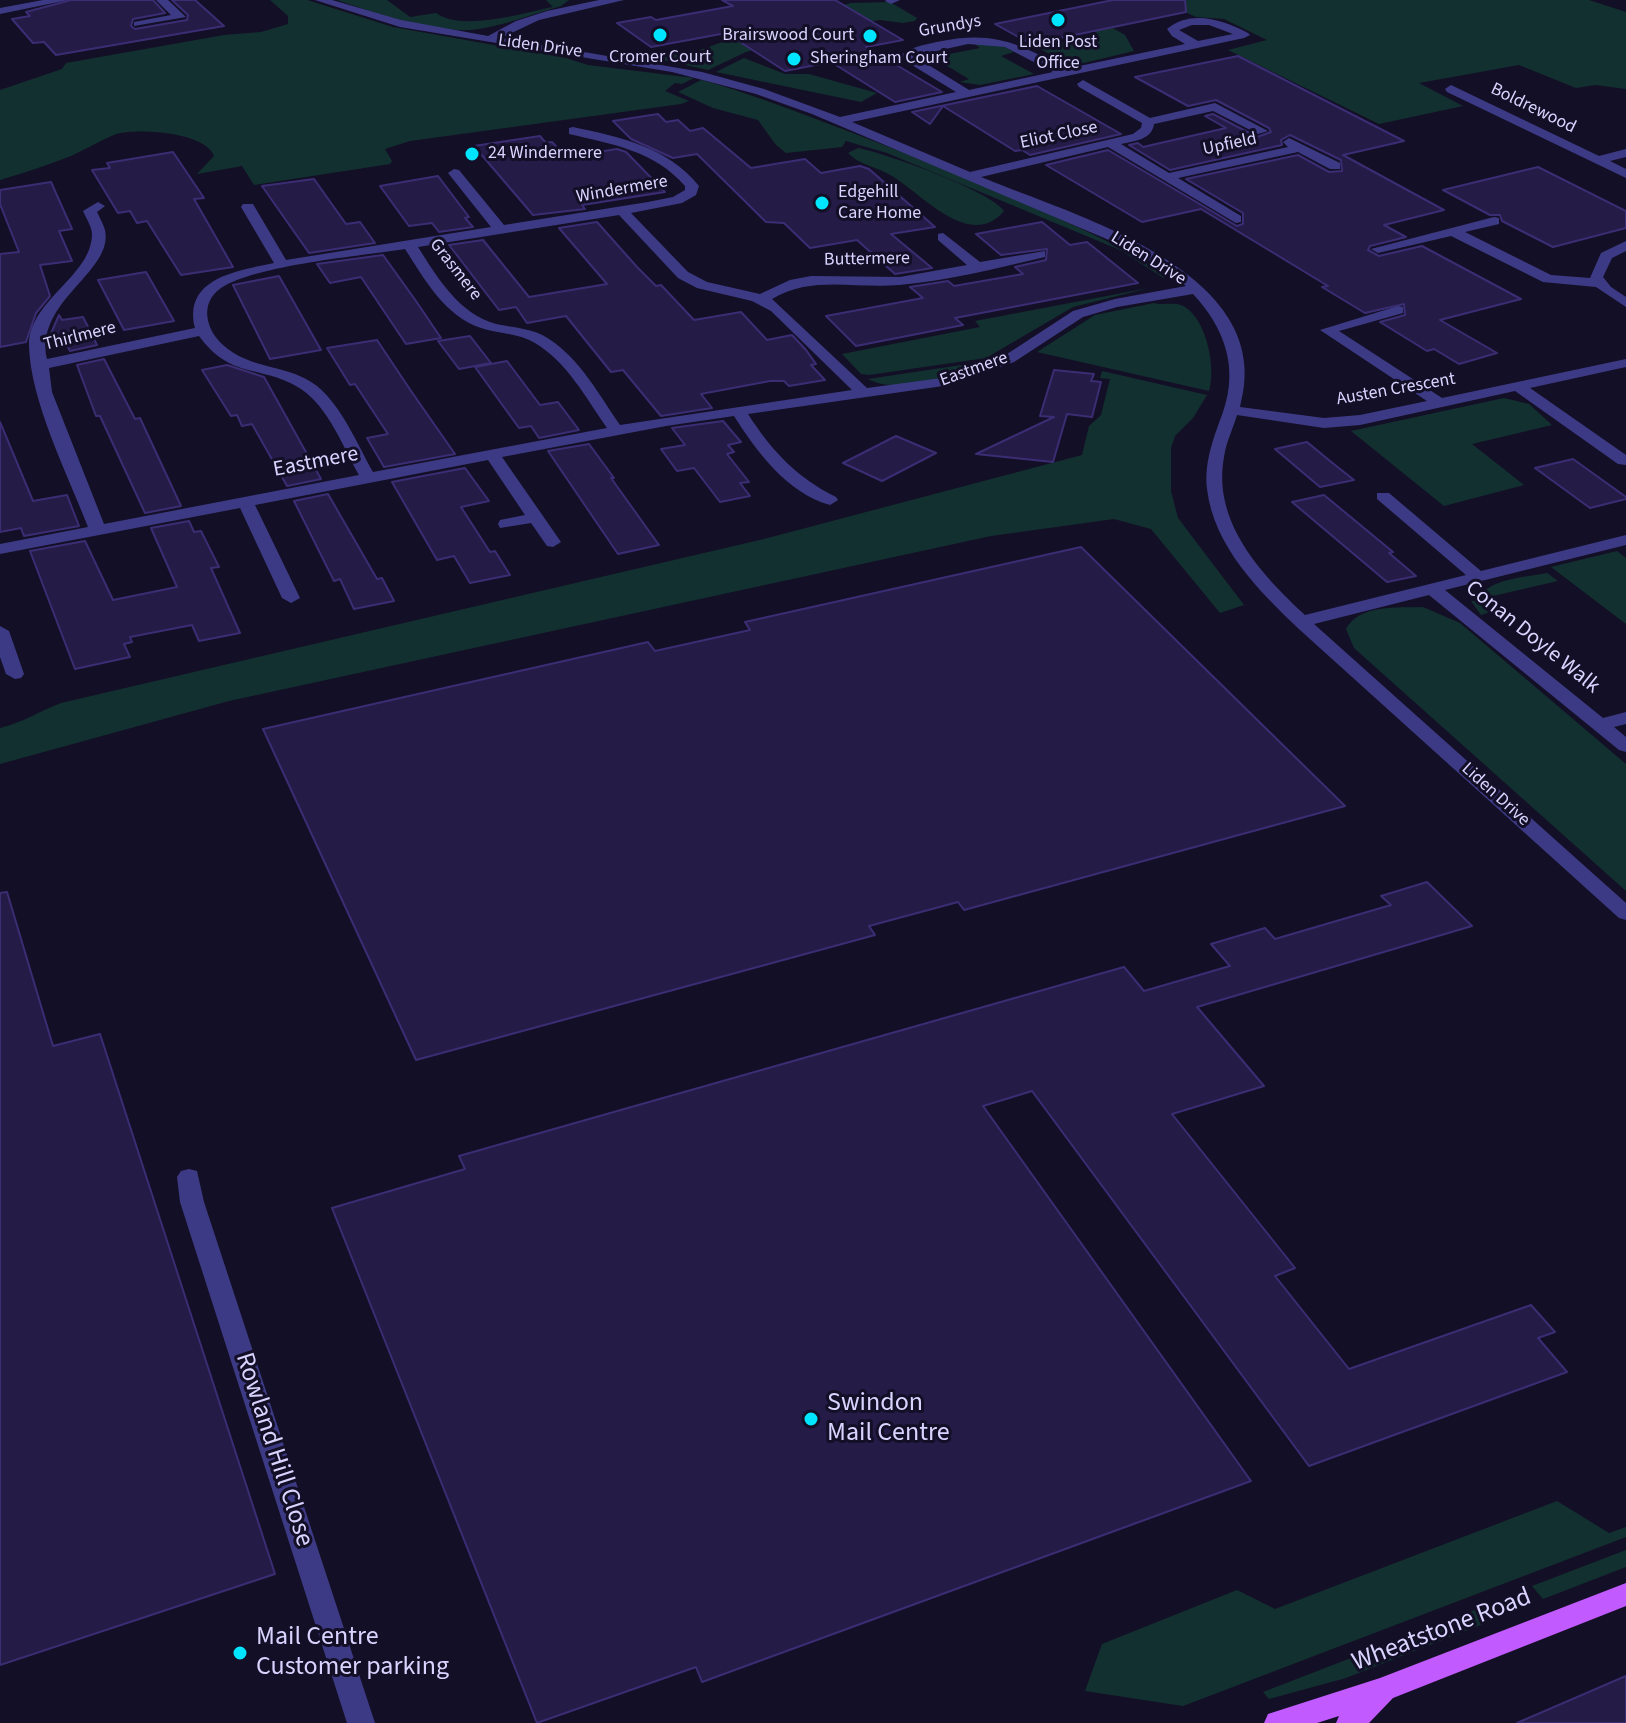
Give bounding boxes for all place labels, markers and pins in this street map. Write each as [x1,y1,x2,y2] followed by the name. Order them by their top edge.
[1049,11,1067,29] marker: Liden Post Office
[722,25,854,47] place label: Brairswood Court
[651,26,669,44] marker: Cromer Court
[861,27,879,45] marker: Brairswood Court
[1019,32,1097,74] place label: Liden Post Office
[609,47,711,69] place label: Cromer Court
[810,48,947,70] place label: Sheringham Court
[785,50,803,68] marker: Sheringham Court
[488,143,602,165] place label: 24 Windermere
[463,145,481,163] marker: 24 Windermere
[838,182,921,224] place label: Edgehill Care Home
[813,194,831,212] marker: Edgehill Care Home
[827,1388,950,1450] place label: Swindon Mail Centre
[802,1410,820,1428] marker: Swindon Mail Centre
[256,1622,449,1684] place label: Mail Centre Customer parking
[231,1644,249,1662] marker: Mail Centre Customer parking

